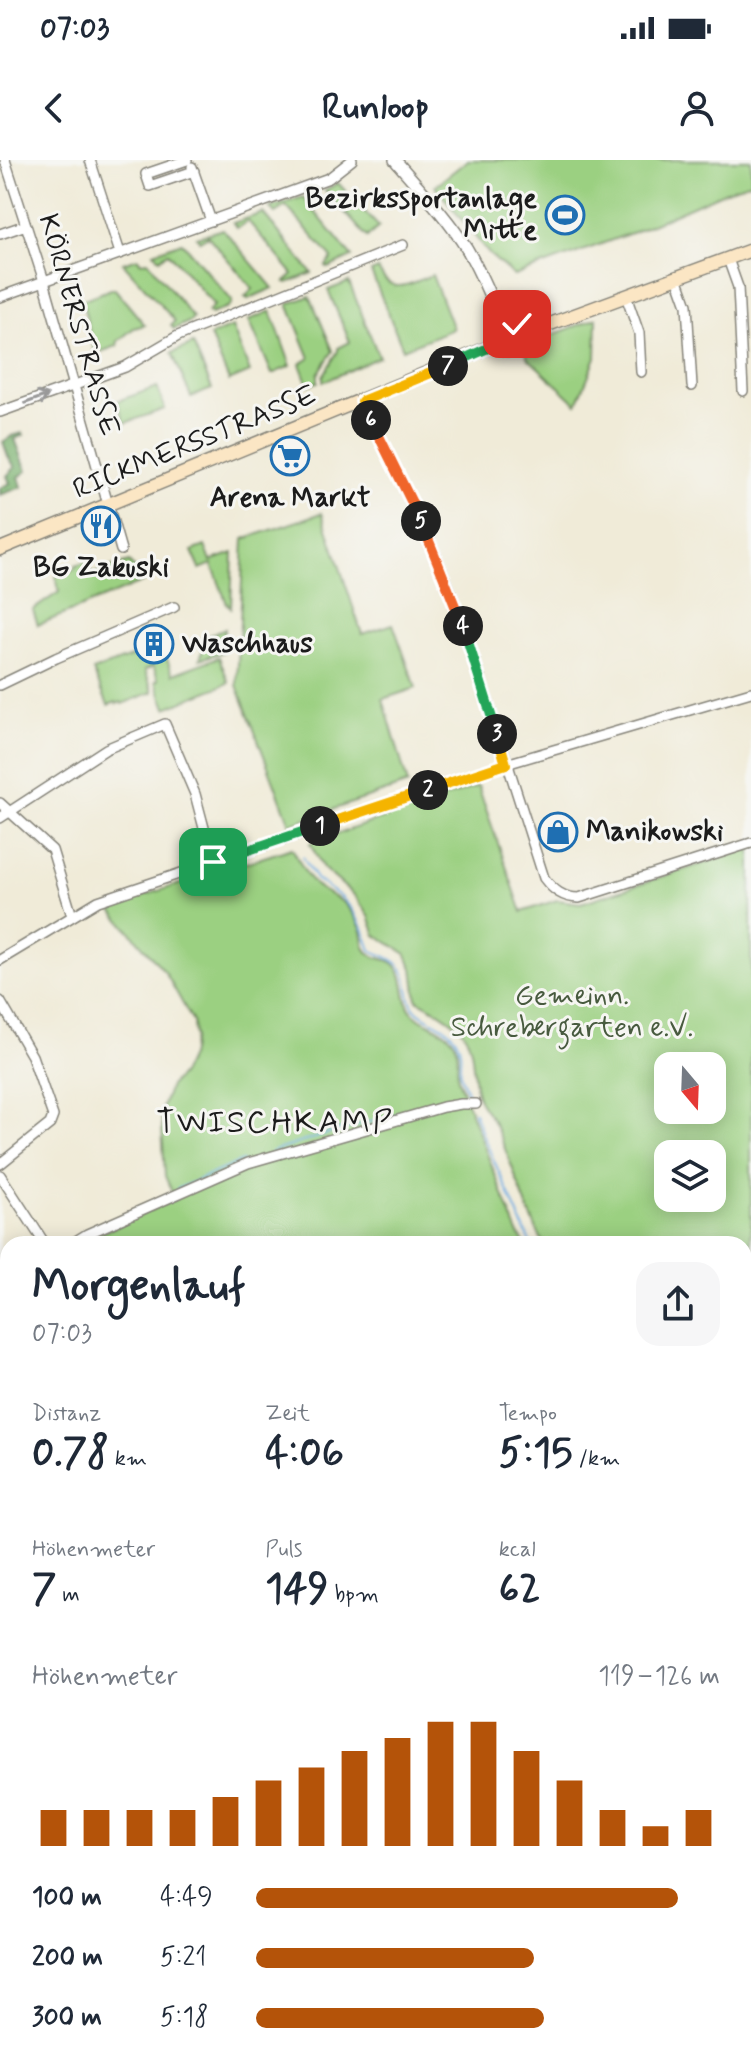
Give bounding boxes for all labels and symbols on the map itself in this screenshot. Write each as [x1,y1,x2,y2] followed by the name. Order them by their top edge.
[305,181,537,250] place label: Bezirkssportanlage Mitte
[544,194,586,236] sports icon: Bezirkssportanlage Mitte
[29,210,127,440] street label: KÖRNERSTRASSE
[483,290,551,358] pin
[428,346,468,386] pin: 7
[68,377,322,509] street label: RICKMERSSTRASSE
[24,391,49,406] one-way arrow
[351,400,391,440] pin: 6
[269,435,311,477] supermarket icon: Arena Markt
[210,480,370,517] place label: Arena Markt
[401,501,441,541] pin: 5
[80,505,122,547] restaurant icon: BG Zakuski
[33,550,169,587] place label: BG Zakuski
[443,606,483,646] pin: 4
[133,623,175,665] building icon: Waschhaus
[182,626,313,663] place label: Waschhaus
[477,714,517,754] pin: 3
[408,770,448,810] pin: 2
[300,806,340,846] pin: 1
[537,811,579,853] shop icon: Manikowski
[586,814,723,851] place label: Manikowski
[179,828,247,896] pin
[451,978,693,1050] park label: Gemeinn. Schrebergarten e.V.
[654,1052,726,1124] north arrow
[156,1102,394,1144] district label: TWISCHKAMP

